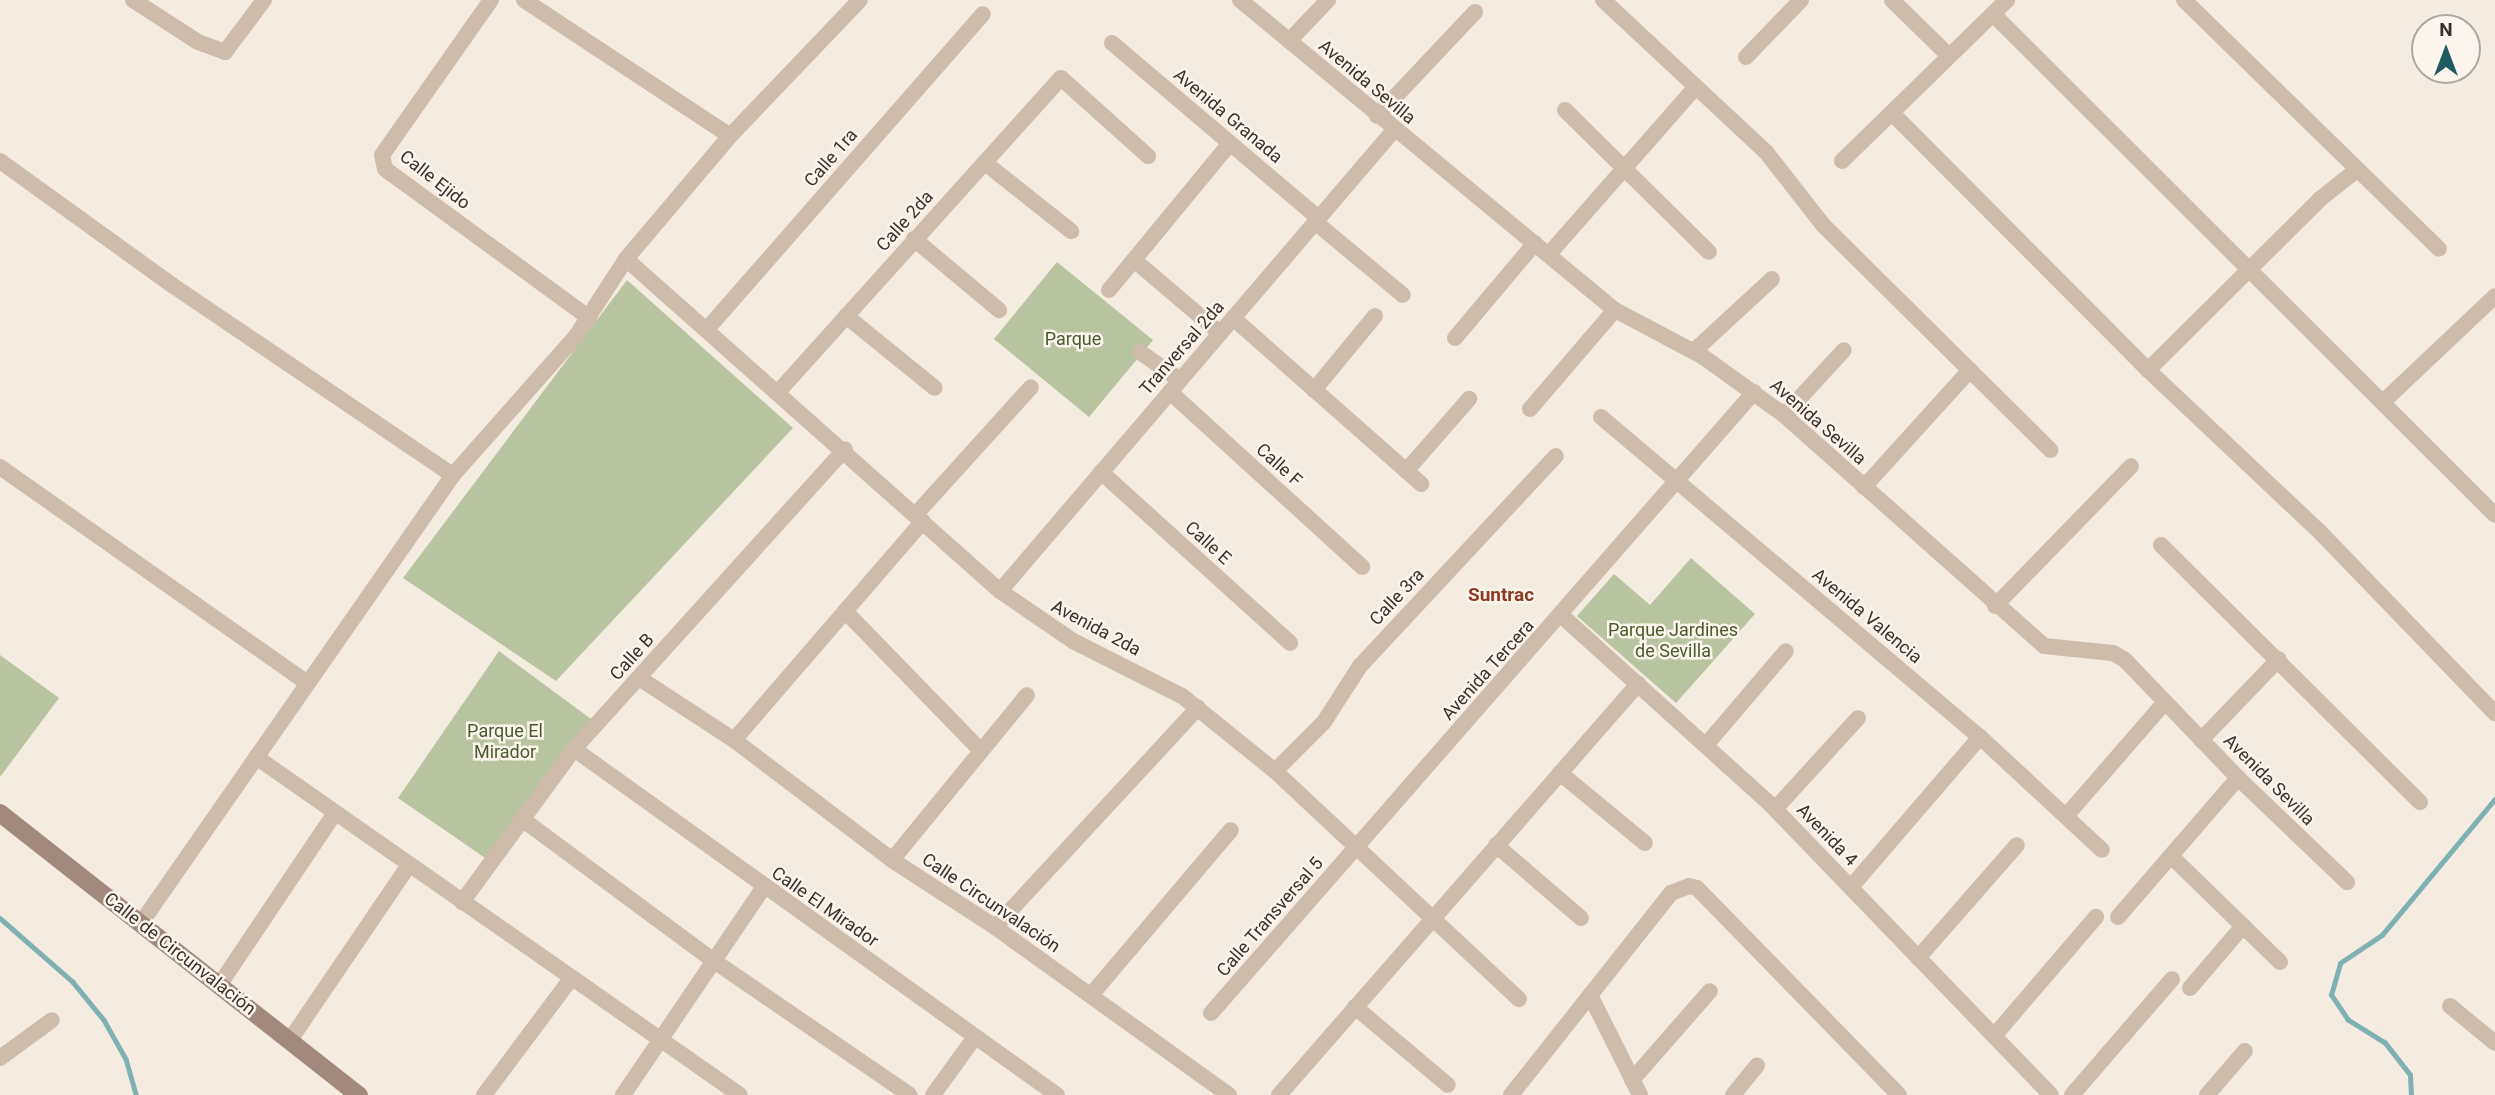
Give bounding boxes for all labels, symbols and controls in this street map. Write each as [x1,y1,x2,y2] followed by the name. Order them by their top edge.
[2411,14,2481,84] north arrow
[2439,18,2453,41] text: N
[1314,35,1420,129] street label: Avenida Sevilla
[1169,64,1287,168] street label: Avenida Granada
[800,125,862,191] street label: Calle 1ra
[395,146,475,214] street label: Calle Ejido
[872,186,938,256] street label: Calle 2da
[1135,296,1229,400] street label: Tranversal 2da
[1045,328,1101,350] park label: Parque
[1766,375,1870,469] street label: Avenida Sevilla
[1252,439,1306,491] street label: Calle F
[1181,517,1235,569] street label: Calle E
[1365,564,1429,630] street label: Calle 3ra
[1808,564,1926,668] street label: Avenida Valencia
[1468,584,1534,606] district label: Suntrac
[1048,595,1144,661] street label: Avenida 2da
[1437,615,1539,725] street label: Avenida Tercera
[1608,620,1738,662] park label: Parque Jardines de Sevilla
[605,629,659,685] street label: Calle B
[467,721,543,764] park label: Parque El Mirador
[2219,730,2319,830] street label: Avenida Sevilla
[1792,799,1862,871] street label: Avenida 4
[918,849,1064,957] street label: Calle Circunvalación
[1212,853,1328,981] street label: Calle Transversal 5
[767,862,883,952] street label: Calle El Mirador
[100,888,260,1020] street label: Calle de Circunvalación

